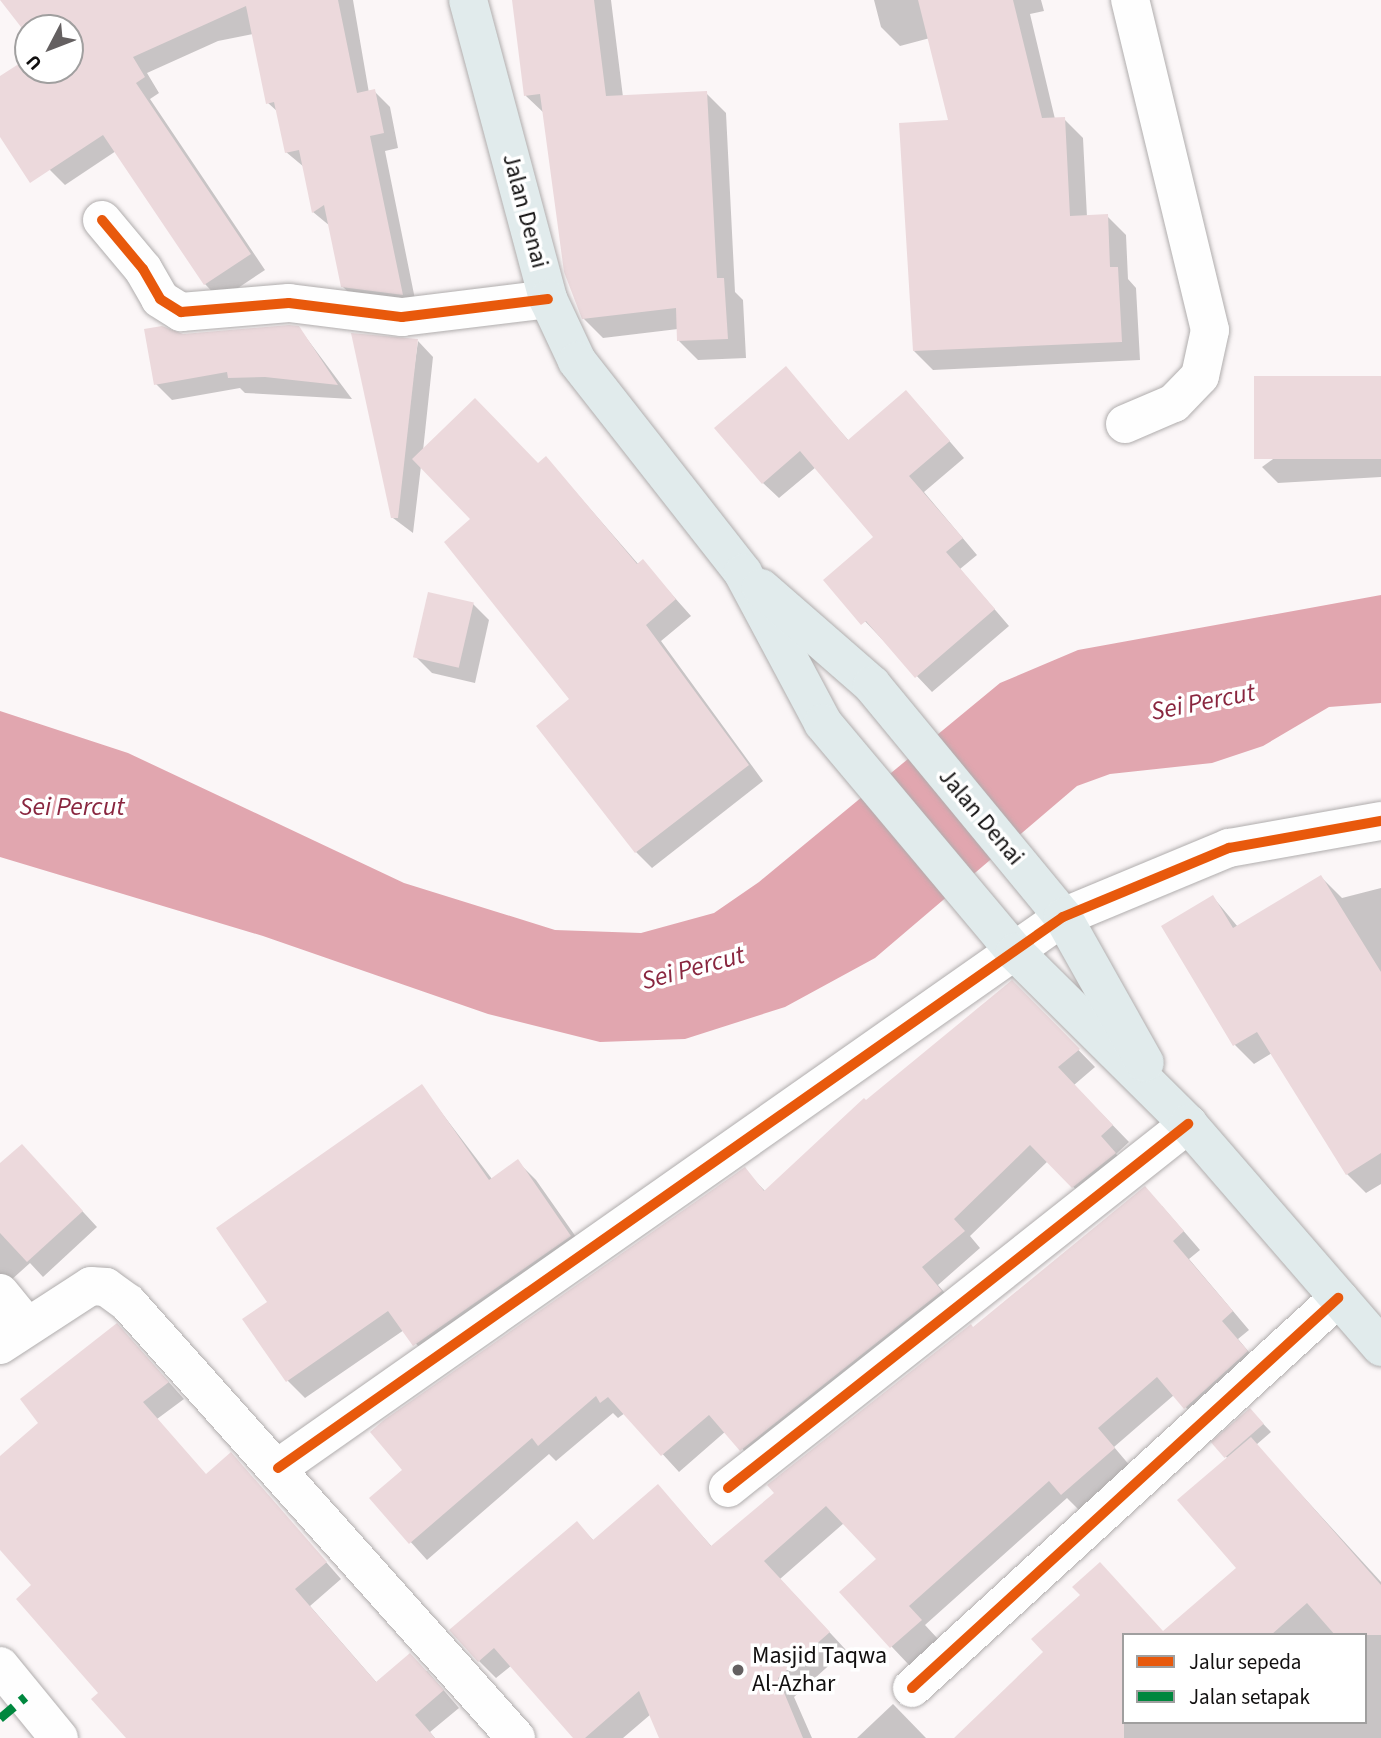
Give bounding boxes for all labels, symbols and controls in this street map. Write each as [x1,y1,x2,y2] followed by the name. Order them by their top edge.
[14,14,84,84] north arrow
[20,48,49,76] text: U
[496,151,554,271] street label: Jalan Denai
[1148,677,1258,727] water label: Sei Percut
[932,763,1030,871] street label: Jalan Denai
[19,791,125,823] water label: Sei Percut
[638,939,748,997] water label: Sei Percut
[1122,1633,1367,1724] legend
[752,1642,887,1698] place label: Masjid Taqwa Al-Azhar
[1189,1647,1301,1677] text: Jalur sepeda
[730,1662,746,1678] marker: Masjid Taqwa Al-Azhar
[1189,1682,1310,1712] text: Jalan setapak

